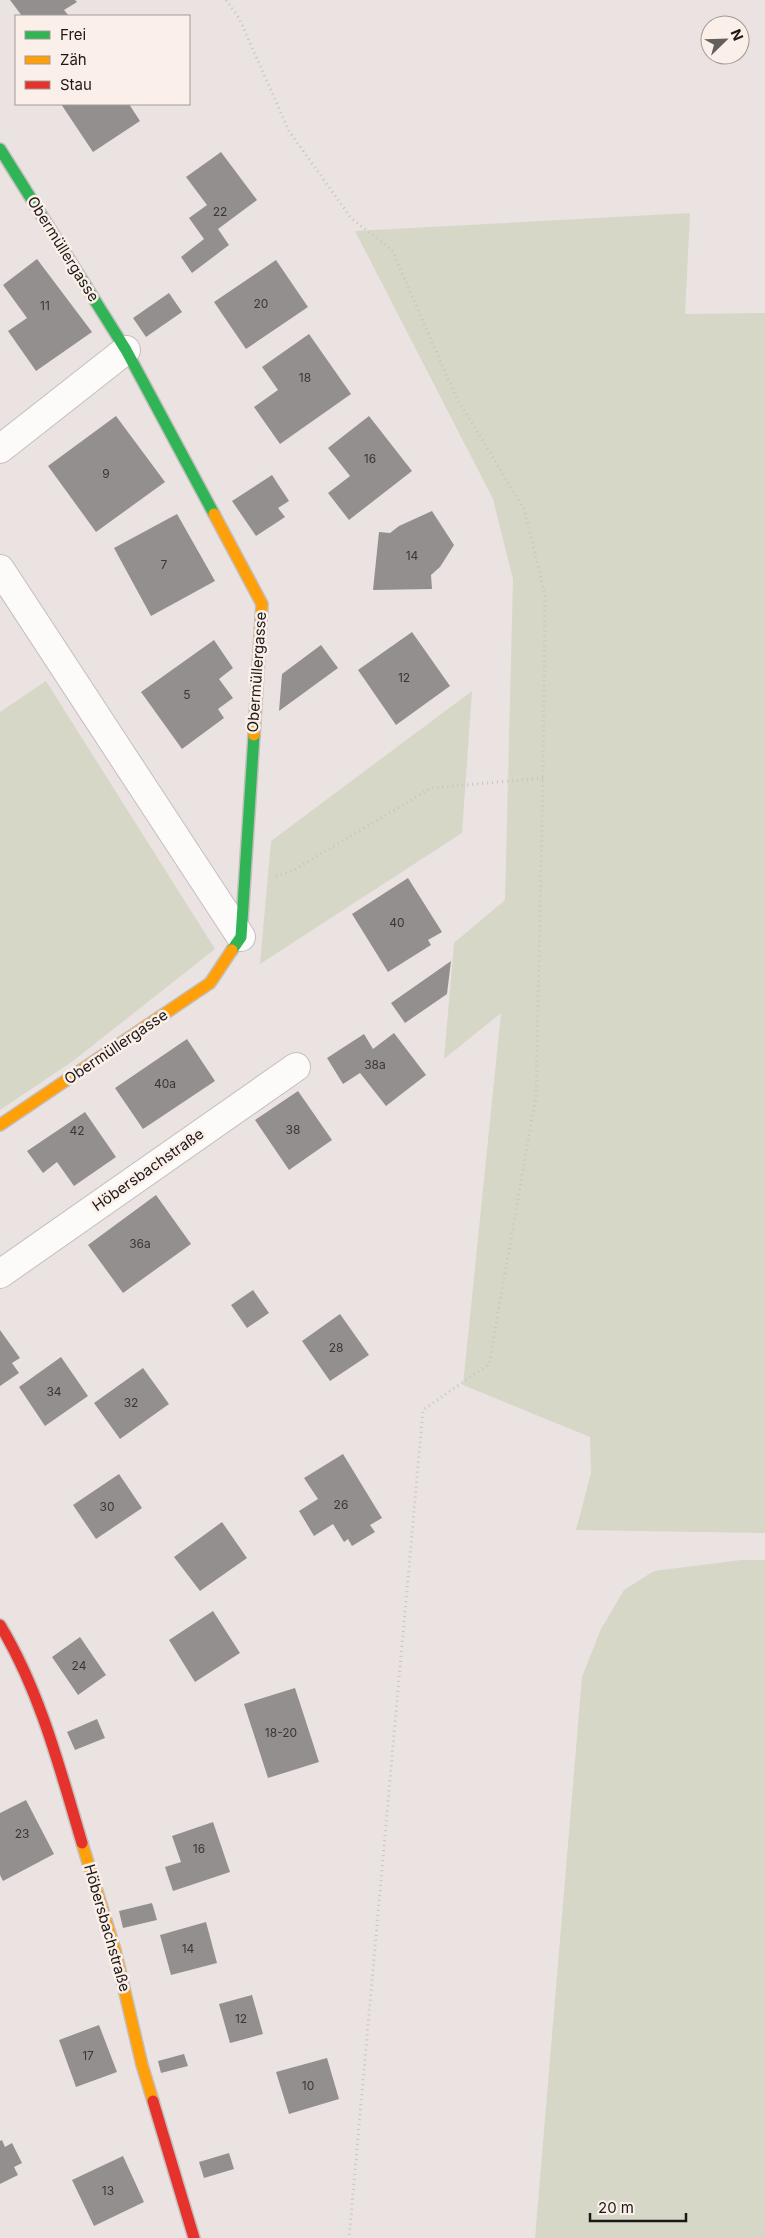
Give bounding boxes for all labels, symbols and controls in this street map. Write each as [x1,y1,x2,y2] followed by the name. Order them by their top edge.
[15,15,190,105] legend
[700,15,750,65] north arrow
[60,25,86,44] text: Frei
[728,26,747,43] text: N
[60,50,87,69] text: Zäh
[60,75,92,94] text: Stau
[23,192,104,305] street label: Obermüllergasse
[213,204,227,219] house number: 22
[254,296,268,311] house number: 20
[40,298,50,313] house number: 11
[299,370,311,385] house number: 18
[364,451,376,466] house number: 16
[102,466,110,481] house number: 9
[406,548,419,563] house number: 14
[161,557,168,572] house number: 7
[243,611,270,733] street label: Obermüllergasse
[398,670,410,685] house number: 12
[183,687,191,702] house number: 5
[389,915,405,930] house number: 40
[60,1005,171,1088] street label: Obermüllergasse
[364,1057,386,1072] house number: 38a
[154,1076,176,1091] house number: 40a
[286,1122,300,1137] house number: 38
[69,1123,85,1138] house number: 42
[88,1124,207,1215] street label: Höbersbachstraße
[129,1236,151,1251] house number: 36a
[329,1340,343,1355] house number: 28
[46,1384,62,1399] house number: 34
[124,1395,138,1410] house number: 32
[334,1497,348,1512] house number: 26
[100,1499,114,1514] house number: 30
[72,1658,87,1673] house number: 24
[265,1725,297,1740] house number: 18-20
[15,1826,29,1841] house number: 23
[193,1841,205,1856] house number: 16
[80,1862,135,1994] street label: Höbersbachstraße
[182,1941,195,1956] house number: 14
[235,2011,247,2026] house number: 12
[82,2048,94,2063] house number: 17
[302,2078,314,2093] house number: 10
[102,2183,114,2198] house number: 13
[590,2190,686,2222] scale bar
[598,2198,634,2217] text: 20 m

